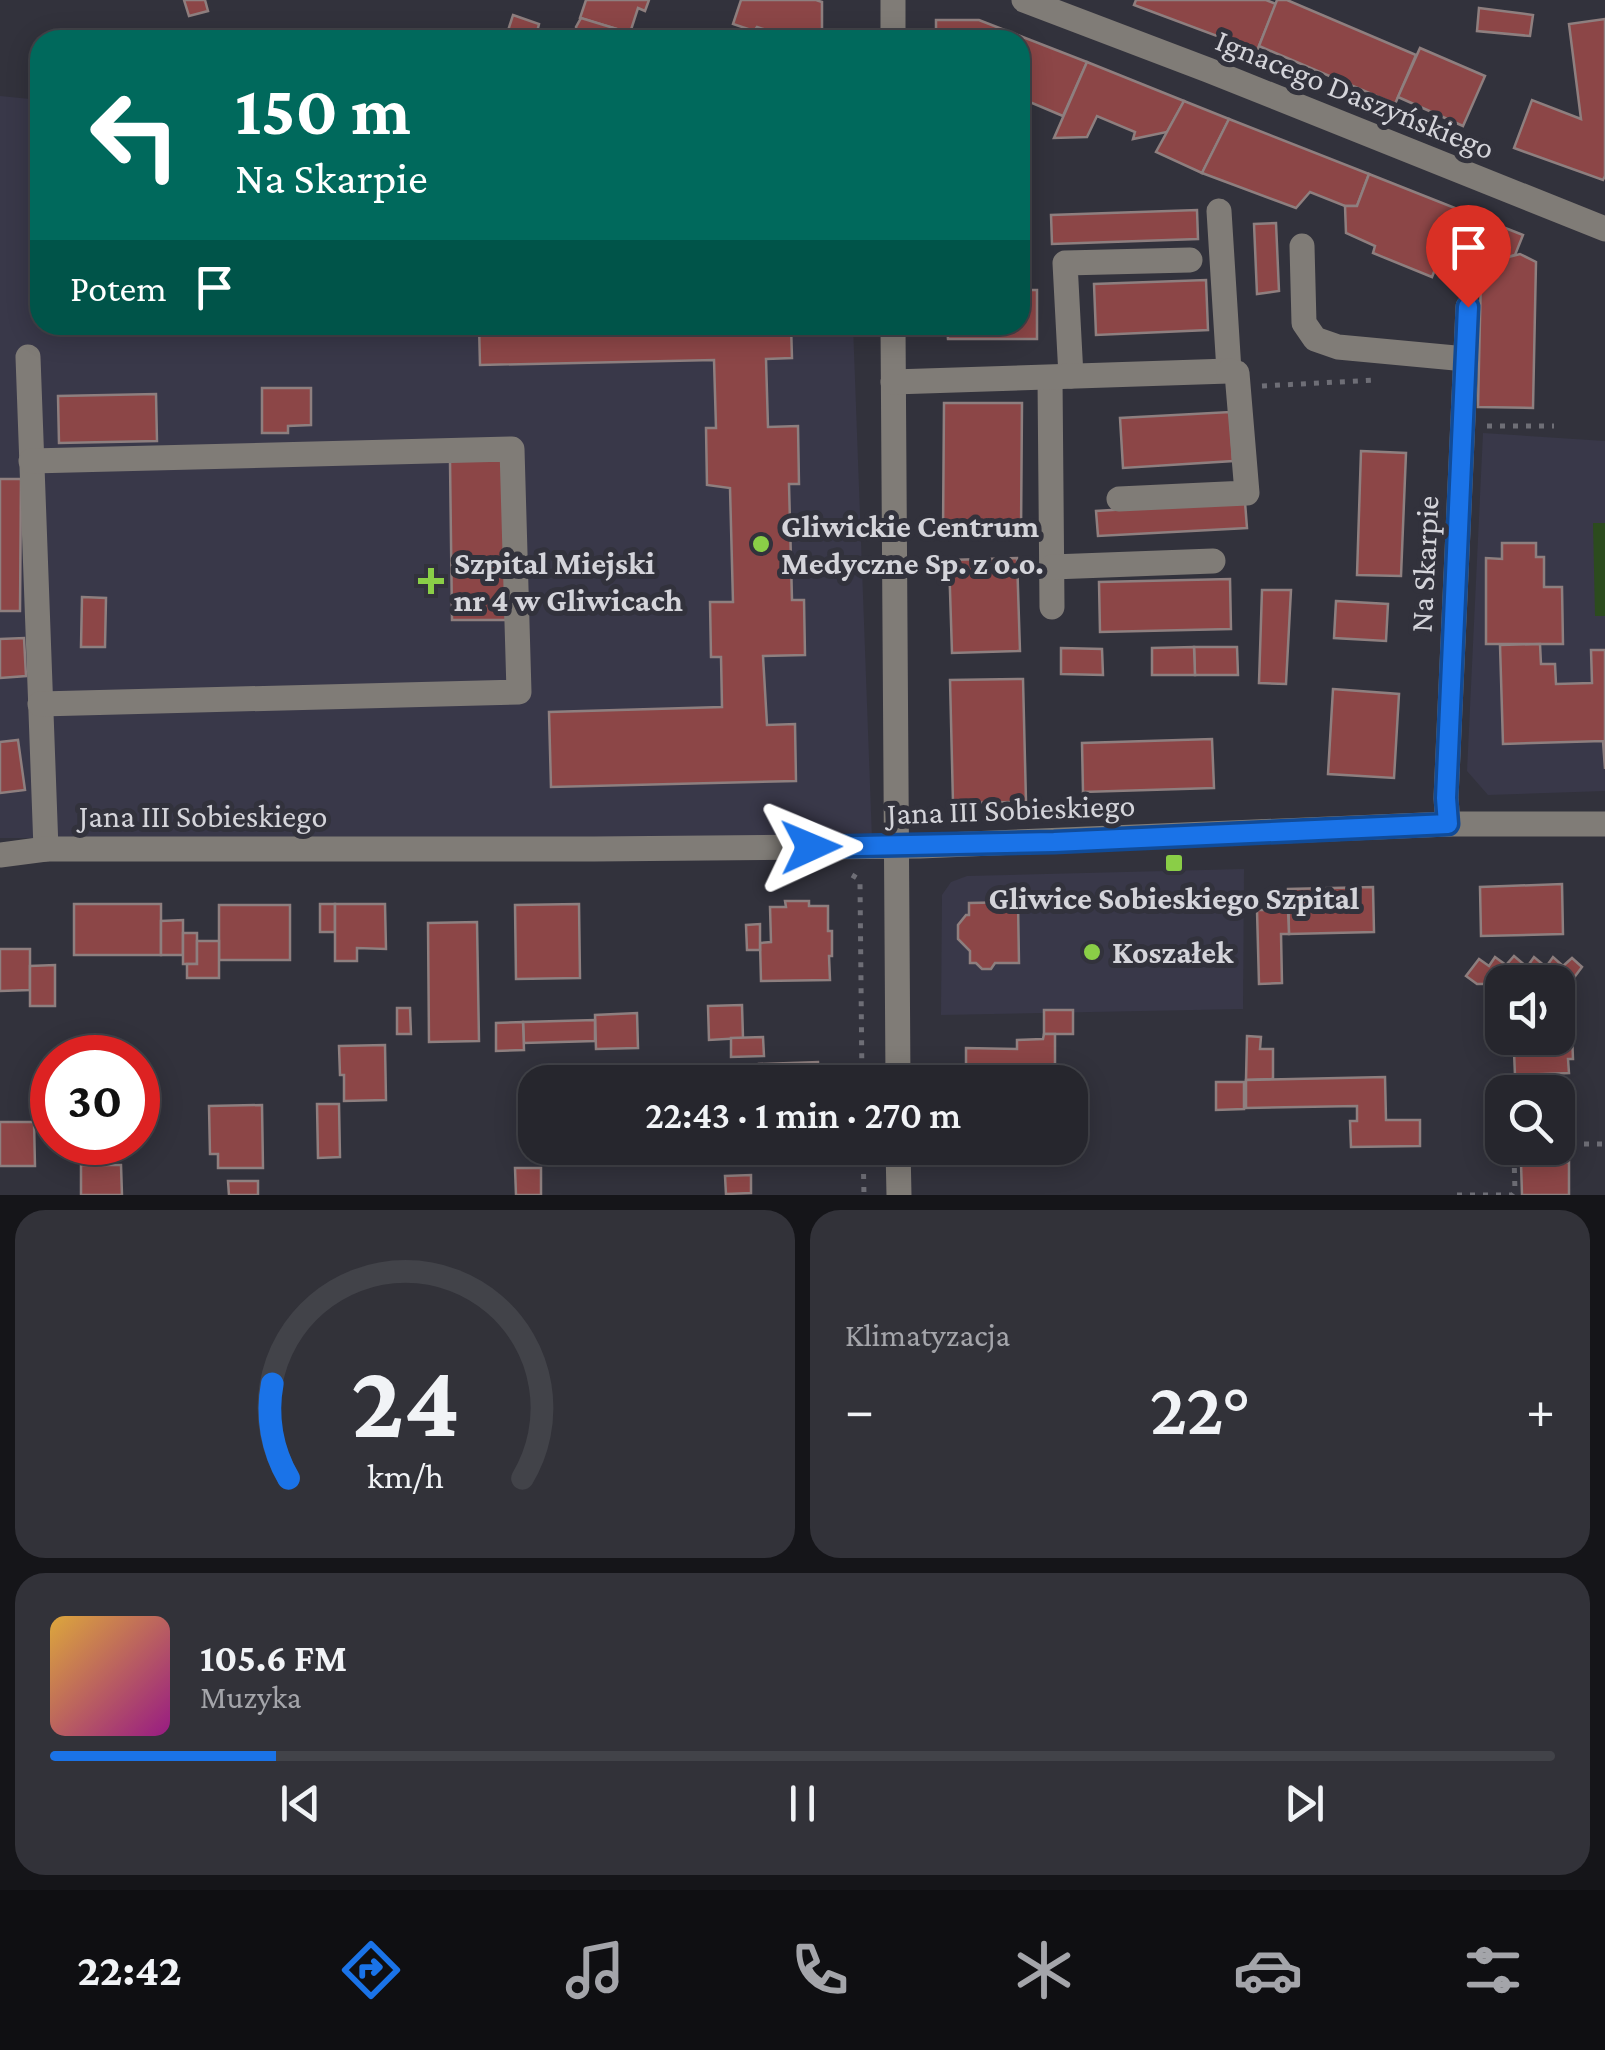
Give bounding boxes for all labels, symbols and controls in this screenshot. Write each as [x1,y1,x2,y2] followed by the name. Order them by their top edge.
[1211,22,1499,166] street label: Ignacego Daszyńskiego
[70,70,200,200] icon: left
[235,71,411,149] text: 150 m
[235,153,428,203] text: Na Skarpie
[1426,205,1511,308] pin
[1441,220,1496,275] icon: arrive
[187,260,242,315] icon: arrive
[70,267,167,309] text: Potem
[1402,495,1446,633] street label: Na Skarpie
[781,508,1044,581] place label: Gliwickie Centrum Medyczne Sp. z o.o.
[750,533,772,555] marker: Gliwickie Centrum Medyczne Sp. z o.o.
[454,545,683,618] place label: Szpital Miejski nr 4 w Gliwicach
[418,568,444,594] marker: Szpital Miejski nr 4 w Gliwicach
[883,787,1136,831] street label: Jana III Sobieskiego
[759,795,863,899] position arrow
[76,798,327,834] street label: Jana III Sobieskiego
[1163,852,1185,874] marker: Gliwice Sobieskiego Szpital
[989,880,1359,916] place label: Gliwice Sobieskiego Szpital
[1112,934,1234,970] place label: Koszałek
[1081,941,1103,963] marker: Koszałek
[1485,965,1575,1165] map controls
[1485,965,1575,1055] button: sound
[30,1035,160,1165] speed limit sign: 30
[1485,1075,1575,1165] button: search
[645,1094,961,1136] text: 22:43 · 1 min · 270 m
[845,1317,1010,1353] text: Klimatyzacja
[350,1343,460,1458] text: 24
[1150,1367,1250,1450] text: 22°
[845,1379,874,1440] text: −
[1526,1379,1555,1440] text: +
[366,1456,444,1496] text: km/h
[200,1637,347,1679] text: 105.6 FM
[200,1679,302,1715] text: Muzyka
[273,1776,328,1831] icon: previous
[775,1776,830,1831] icon: pause
[1277,1776,1332,1831] icon: next
[336,1935,406,2005] icon: directions
[560,1935,630,2005] icon: music
[785,1935,855,2005] icon: phone
[1009,1935,1079,2005] icon: climate
[1233,1935,1303,2005] icon: car
[1458,1935,1528,2005] icon: filters
[77,1945,182,1995] text: 22:42

